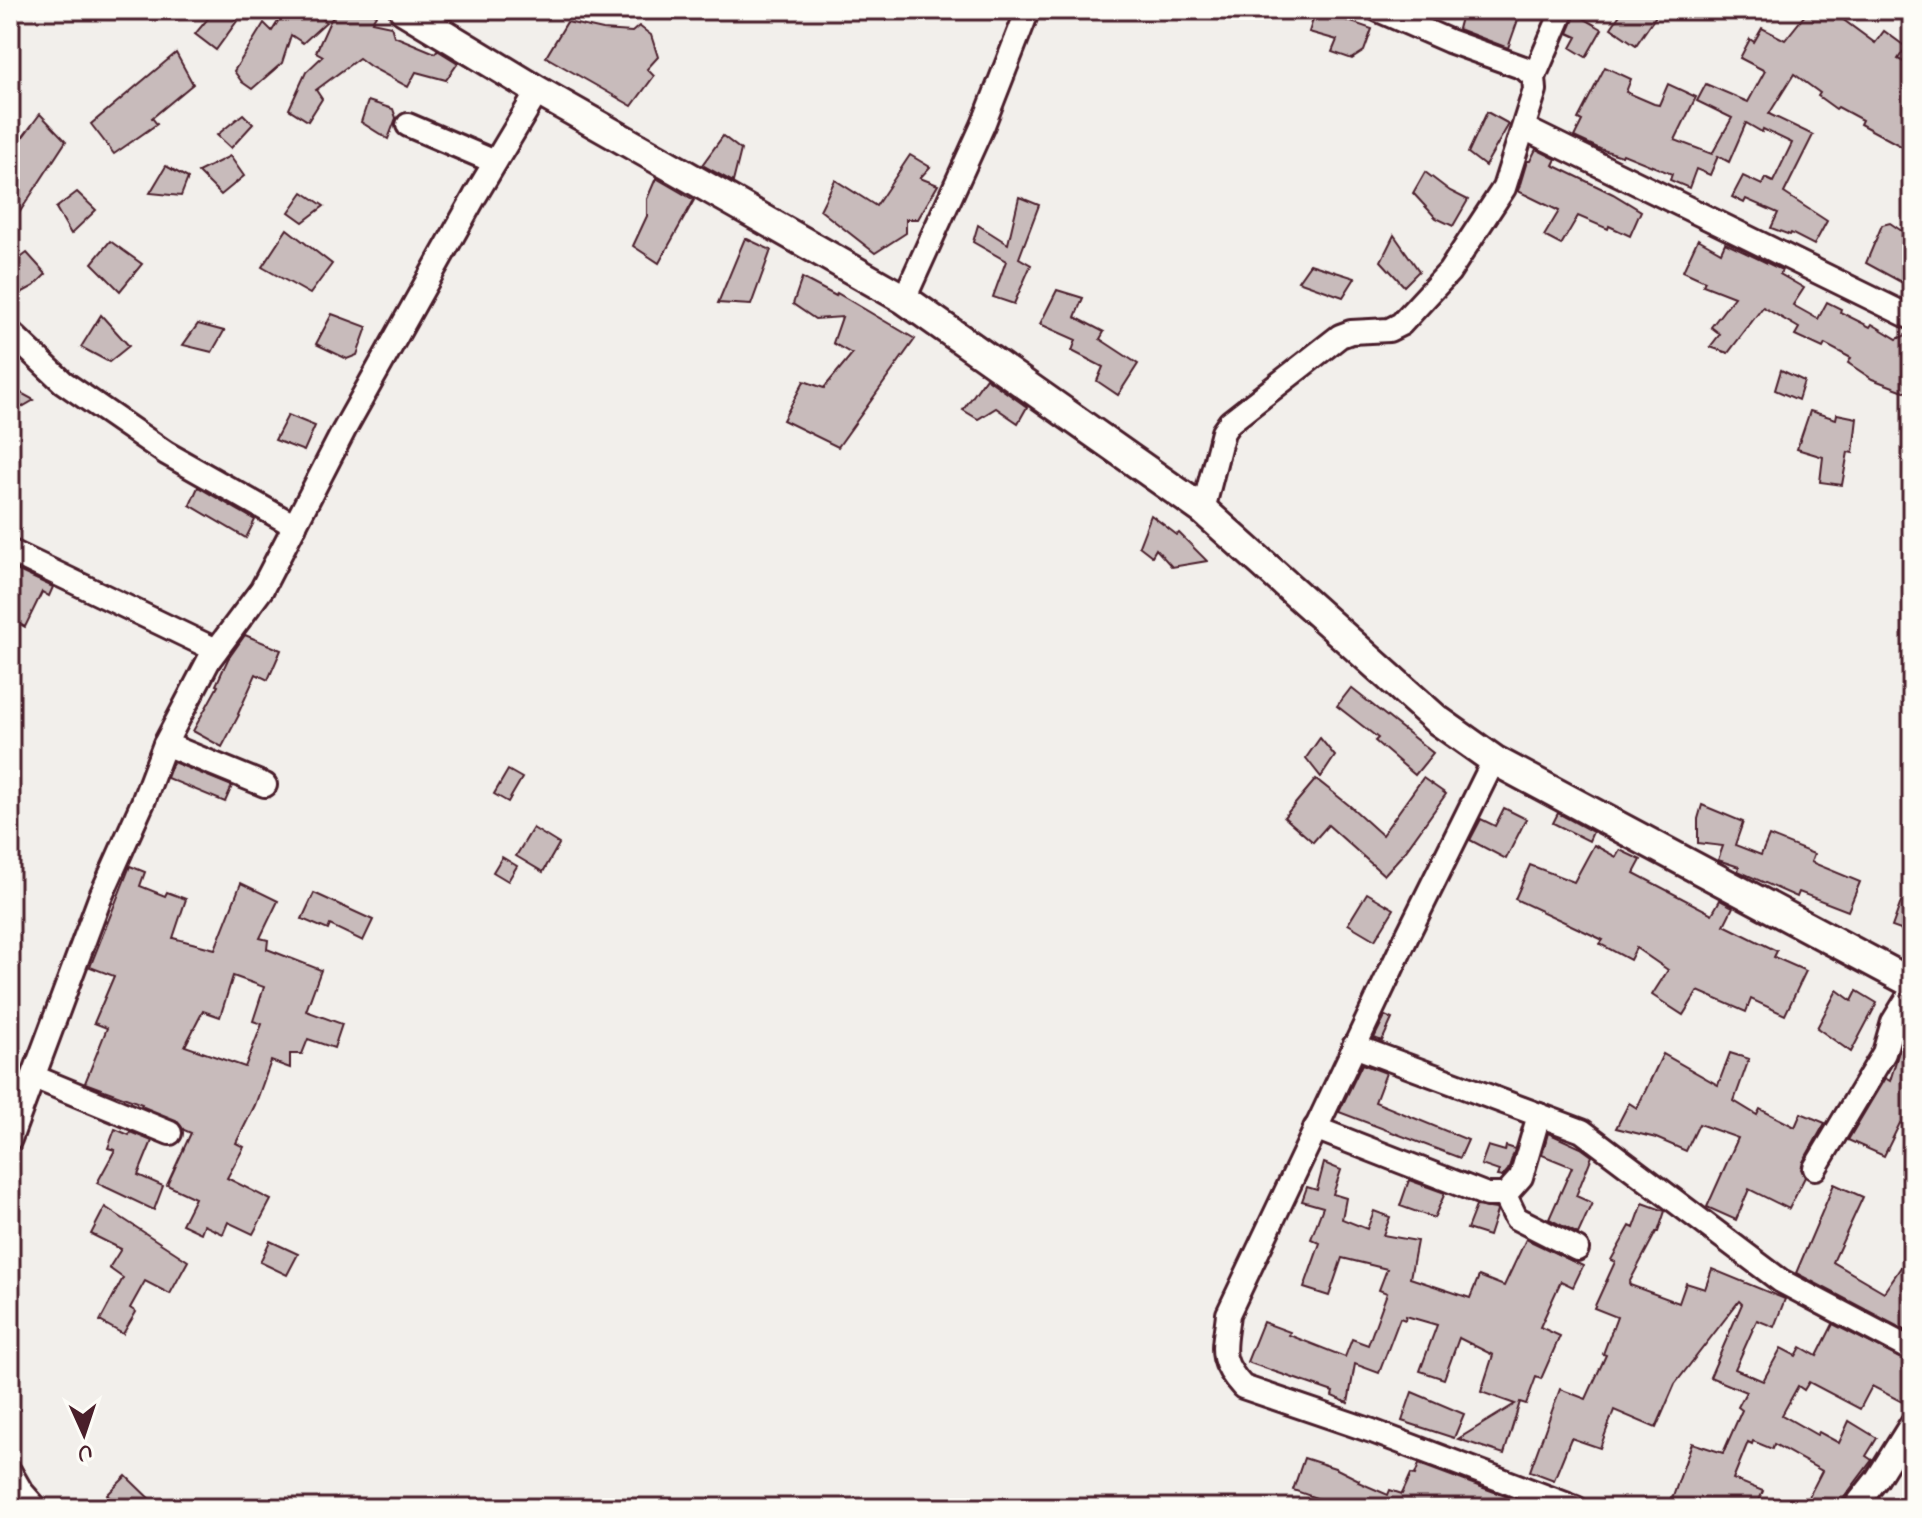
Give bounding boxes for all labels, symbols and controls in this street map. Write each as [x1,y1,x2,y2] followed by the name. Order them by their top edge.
[44,1394,124,1474] north arrow
[77,1438,93,1466] text: U

